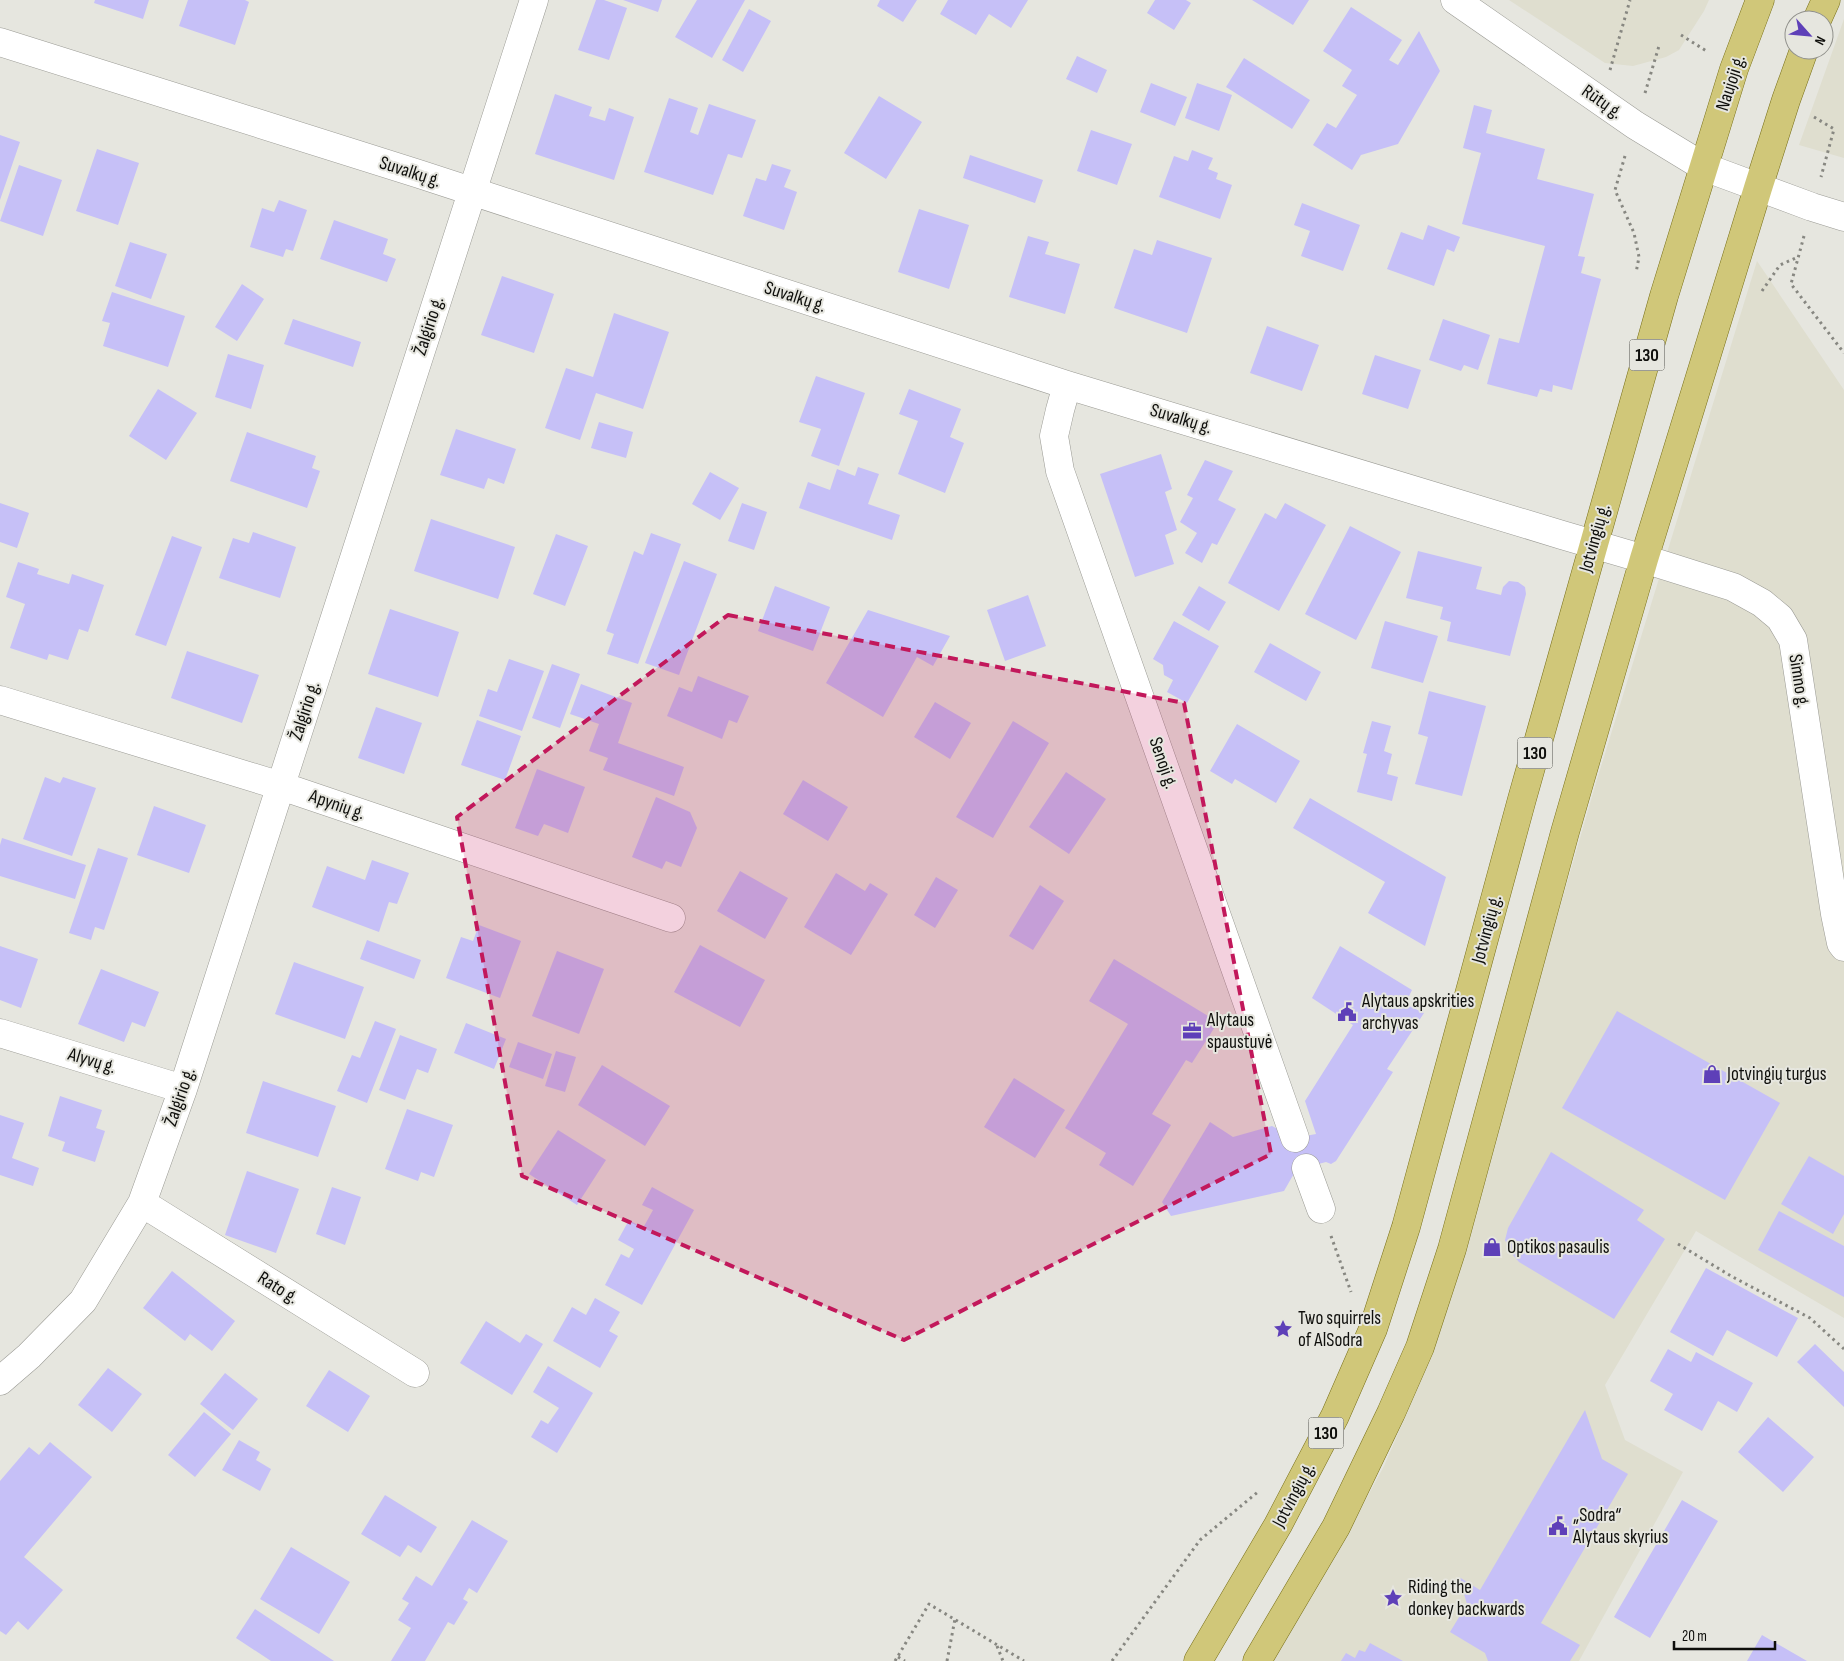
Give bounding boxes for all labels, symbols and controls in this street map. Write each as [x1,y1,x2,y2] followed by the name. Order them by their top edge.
[1784,10,1834,60] north arrow
[1811,33,1829,48] text: N
[1711,52,1751,114] street label: Naujoji g.
[1577,80,1627,124] street label: Rūtų g.
[376,151,444,193] street label: Suvalkų g.
[761,276,829,318] street label: Suvalkų g.
[409,294,449,358] street label: Žalgirio g.
[1630,340,1664,370] road number: 130
[1147,399,1215,439] street label: Suvalkų g.
[1574,501,1616,576] street label: Jotvingių g.
[1783,653,1815,709] street label: Simno g.
[285,679,325,743] street label: Žalgirio g.
[1144,734,1182,792] street label: Senoji g.
[1518,738,1552,768] road number: 130
[305,784,368,825] street label: Apynių g.
[1467,892,1507,967] street label: Jotvingių g.
[1361,990,1474,1035] place label: Alytaus apskrities archyvas
[1336,1001,1358,1023] public building icon: Alytaus apskrities archyvas
[1206,1009,1272,1054] place label: Alytaus spaustuvė
[1181,1020,1203,1042] office icon: Alytaus spaustuvė
[64,1043,119,1079] street label: Alyvų g.
[1701,1063,1723,1085] shop icon: Jotvingių turgus
[1726,1063,1827,1086] place label: Jotvingių turgus
[159,1065,201,1129] street label: Žalgirio g.
[1481,1236,1503,1258] shop icon: Optikos pasaulis
[1507,1236,1610,1259] place label: Optikos pasaulis
[253,1267,303,1309] street label: Rato g.
[1298,1307,1381,1352] place label: Two squirrels of AlSodra
[1272,1318,1294,1340] place icon: Two squirrels of AlSodra
[1308,1418,1344,1449] road number: 130
[1267,1459,1321,1532] street label: Jotvingių g.
[1572,1504,1669,1549] place label: „Sodra“ Alytaus skyrius
[1547,1515,1569,1537] public building icon: „Sodra“ Alytaus skyrius
[1408,1576,1525,1621] place label: Riding the donkey backwards
[1382,1587,1404,1609] place icon: Riding the donkey backwards
[1674,1618,1775,1650] scale bar
[1682,1627,1707,1646] text: 20 m

